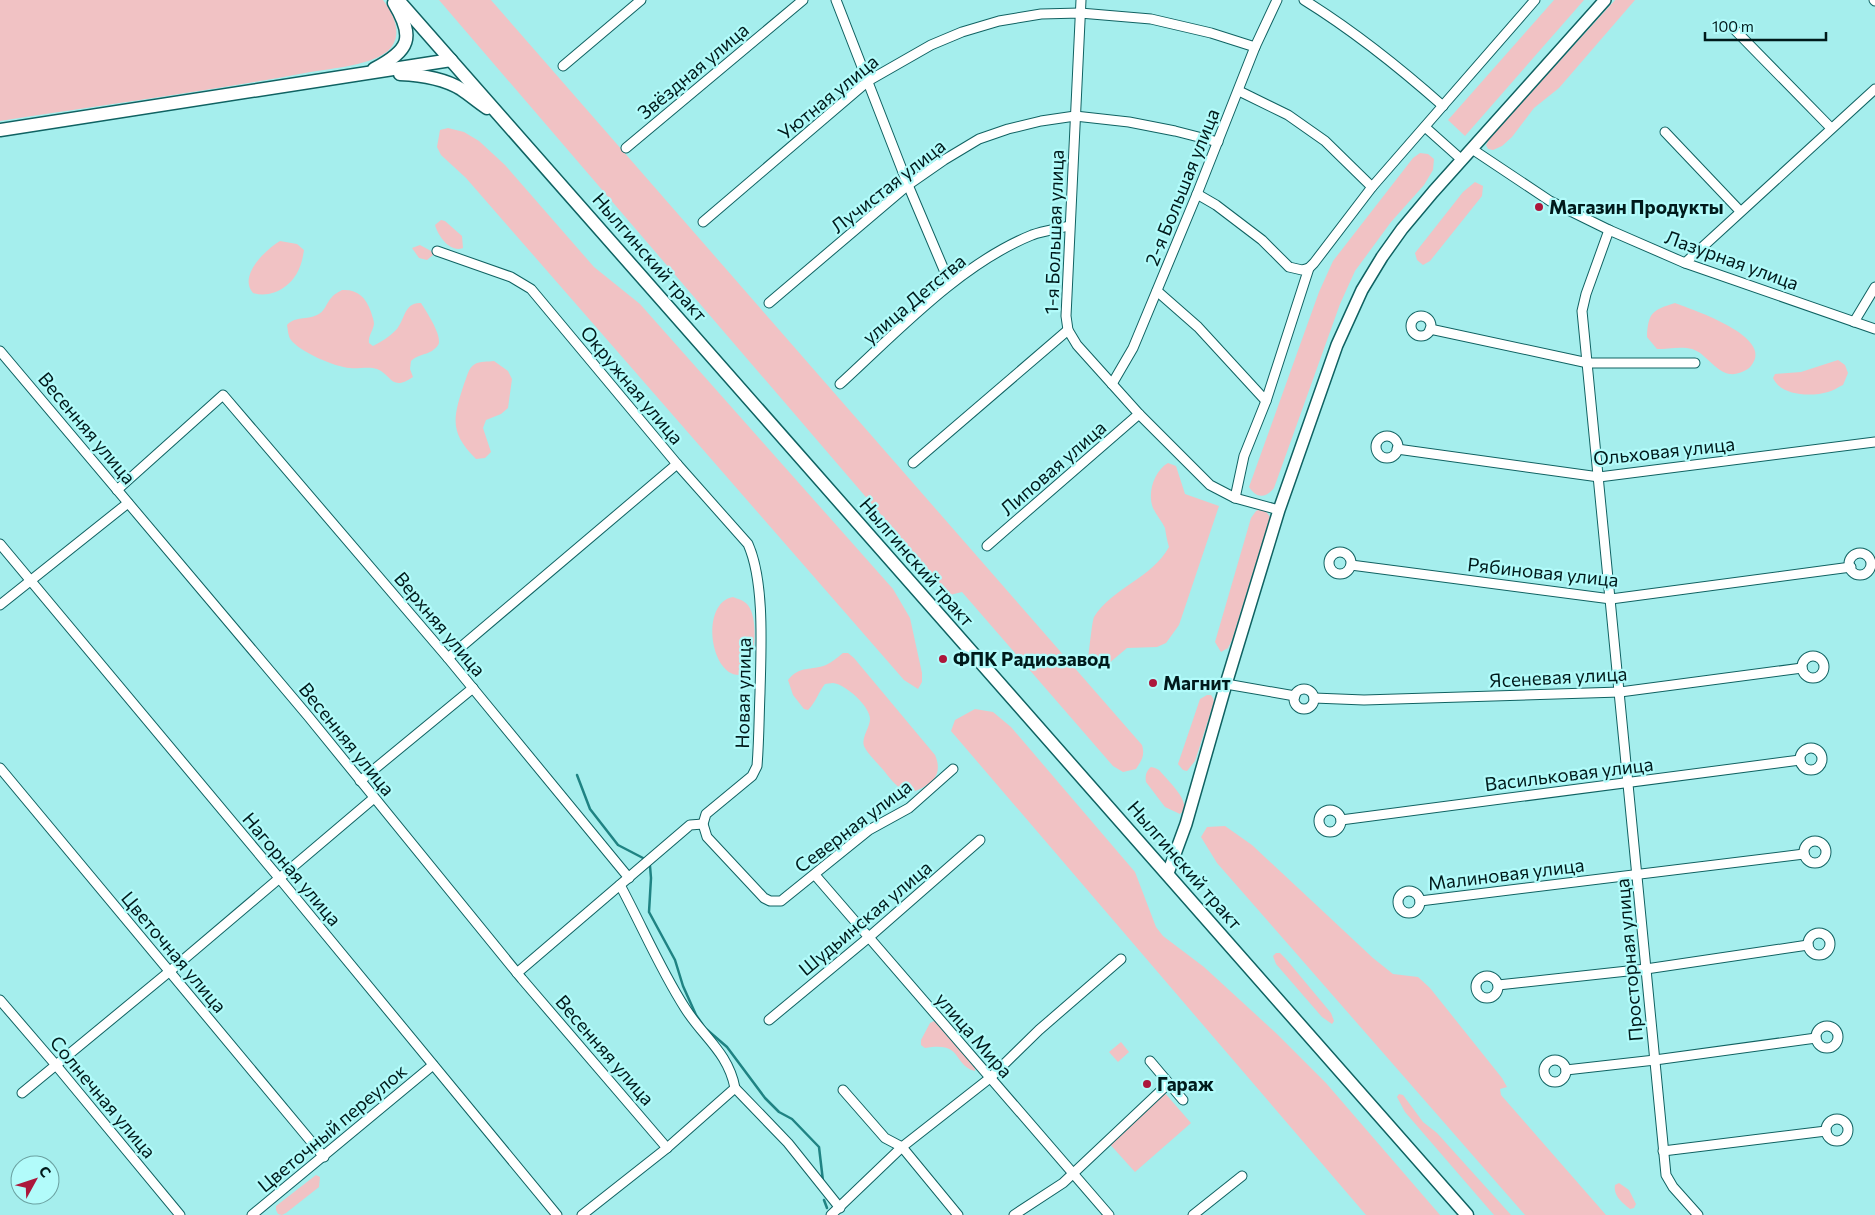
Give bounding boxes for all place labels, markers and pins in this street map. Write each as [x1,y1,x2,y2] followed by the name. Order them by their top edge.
[1549,195,1724,218] place label: Магазин Продукты
[1533,201,1545,213] marker: Магазин Продукты
[953,647,1110,670] place label: ФПК Радиозавод
[937,653,949,665] marker: ФПК Радиозавод
[1163,671,1231,694] place label: Магнит
[1147,677,1159,689] marker: Магнит
[1157,1072,1214,1095] place label: Гараж
[1141,1078,1153,1090] marker: Гараж

